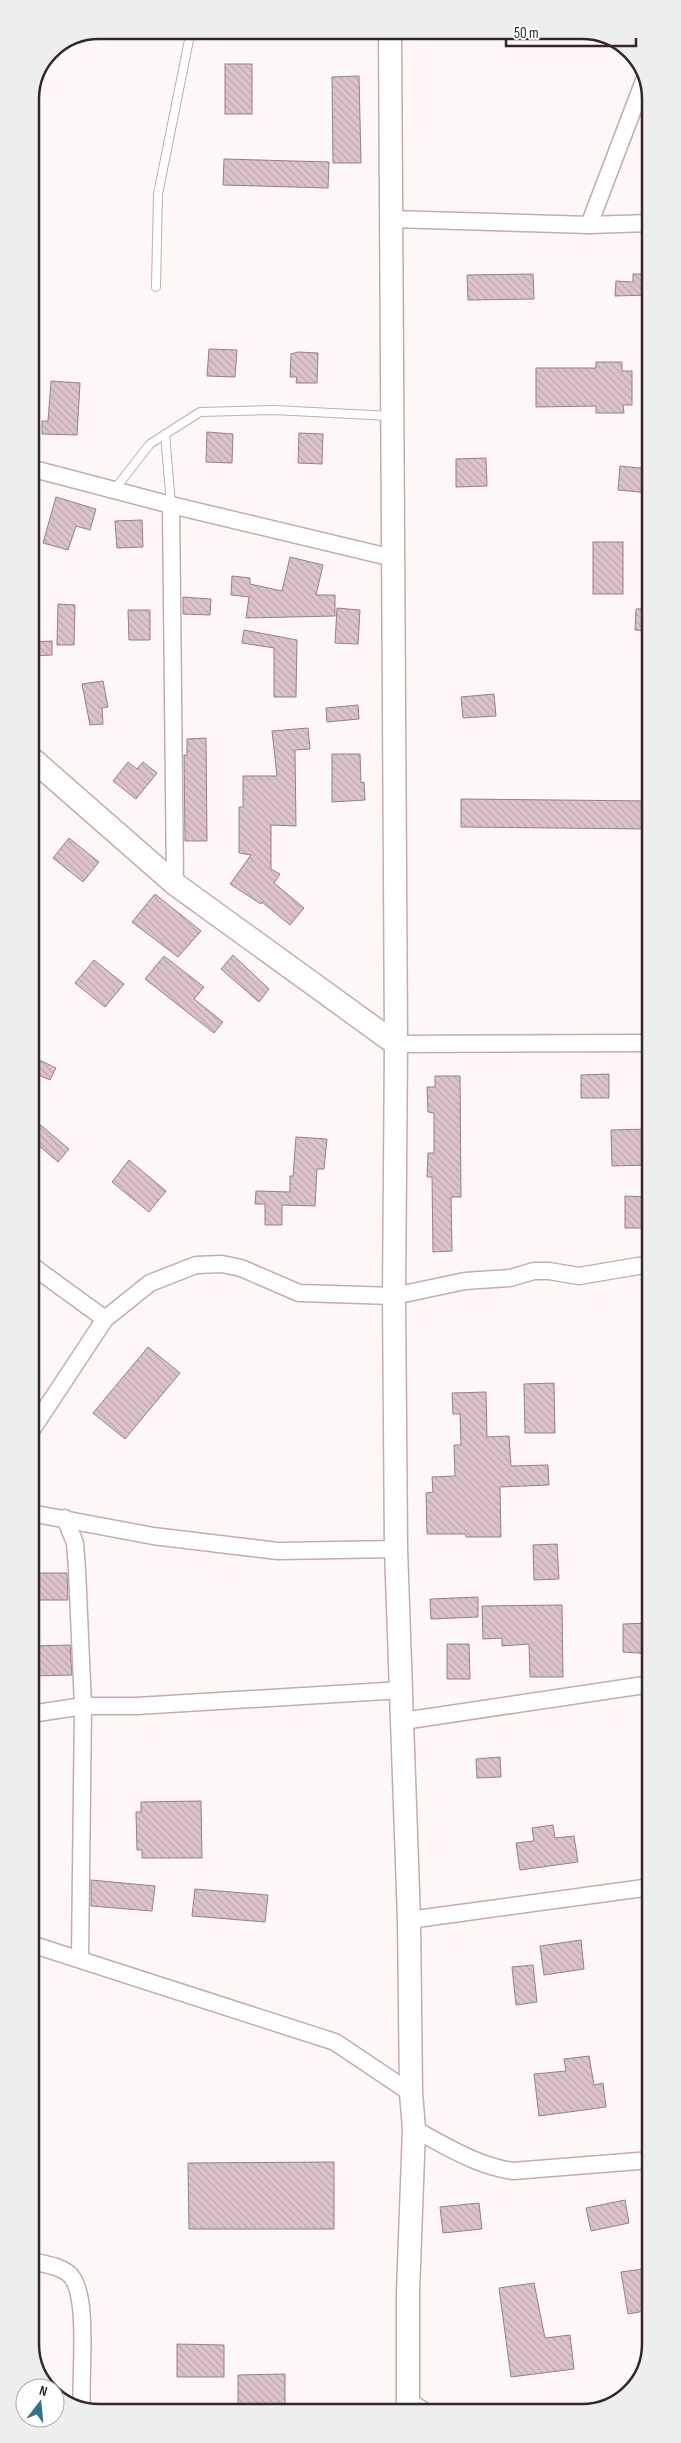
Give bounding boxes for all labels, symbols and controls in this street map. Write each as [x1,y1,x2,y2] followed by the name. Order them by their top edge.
[506,15,636,47] scale bar
[514,24,539,43] text: 50 m
[15,2378,65,2428] north arrow
[38,2382,49,2400] text: N

